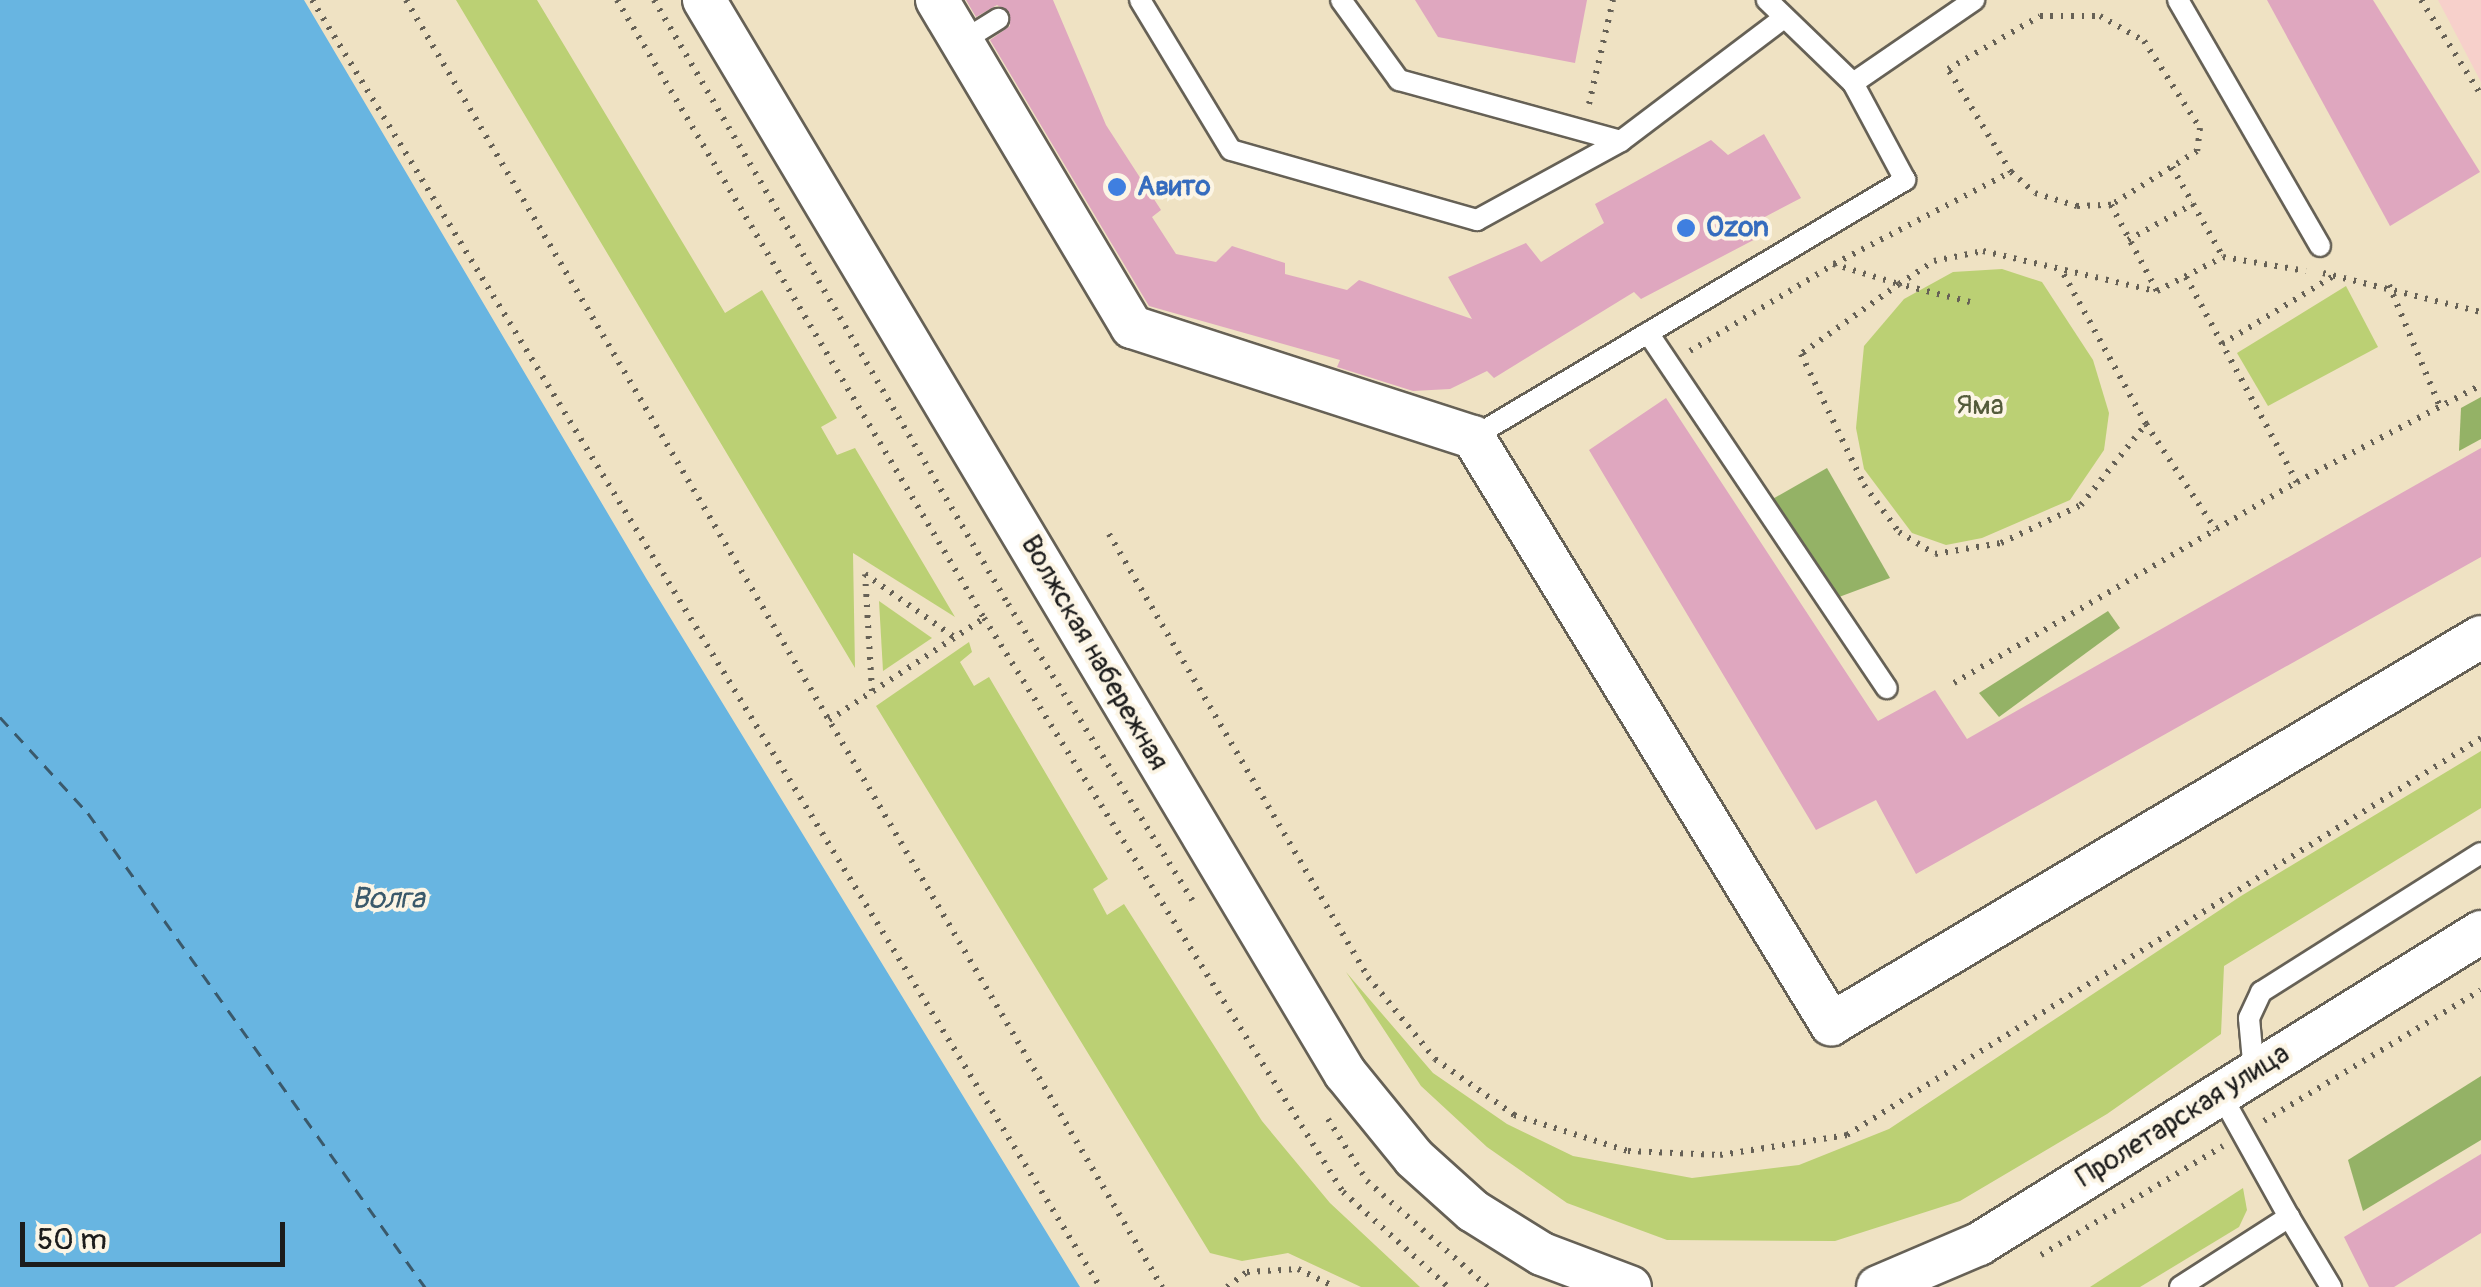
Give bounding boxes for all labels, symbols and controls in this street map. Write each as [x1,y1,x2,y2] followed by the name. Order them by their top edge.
[1137,170,1210,204] place label: Авито
[1106,176,1128,198] marker: Авито
[1706,211,1769,245] place label: Ozon
[1675,217,1697,239] marker: Ozon
[1956,389,2004,423] park label: Яма
[1013,530,1175,776] street label: Волжская набережная
[351,881,425,917] water label: Волга
[2070,1037,2296,1195] street label: Пролетарская улица
[25,1202,290,1264] scale bar
[37,1221,107,1258] text: 50 m

